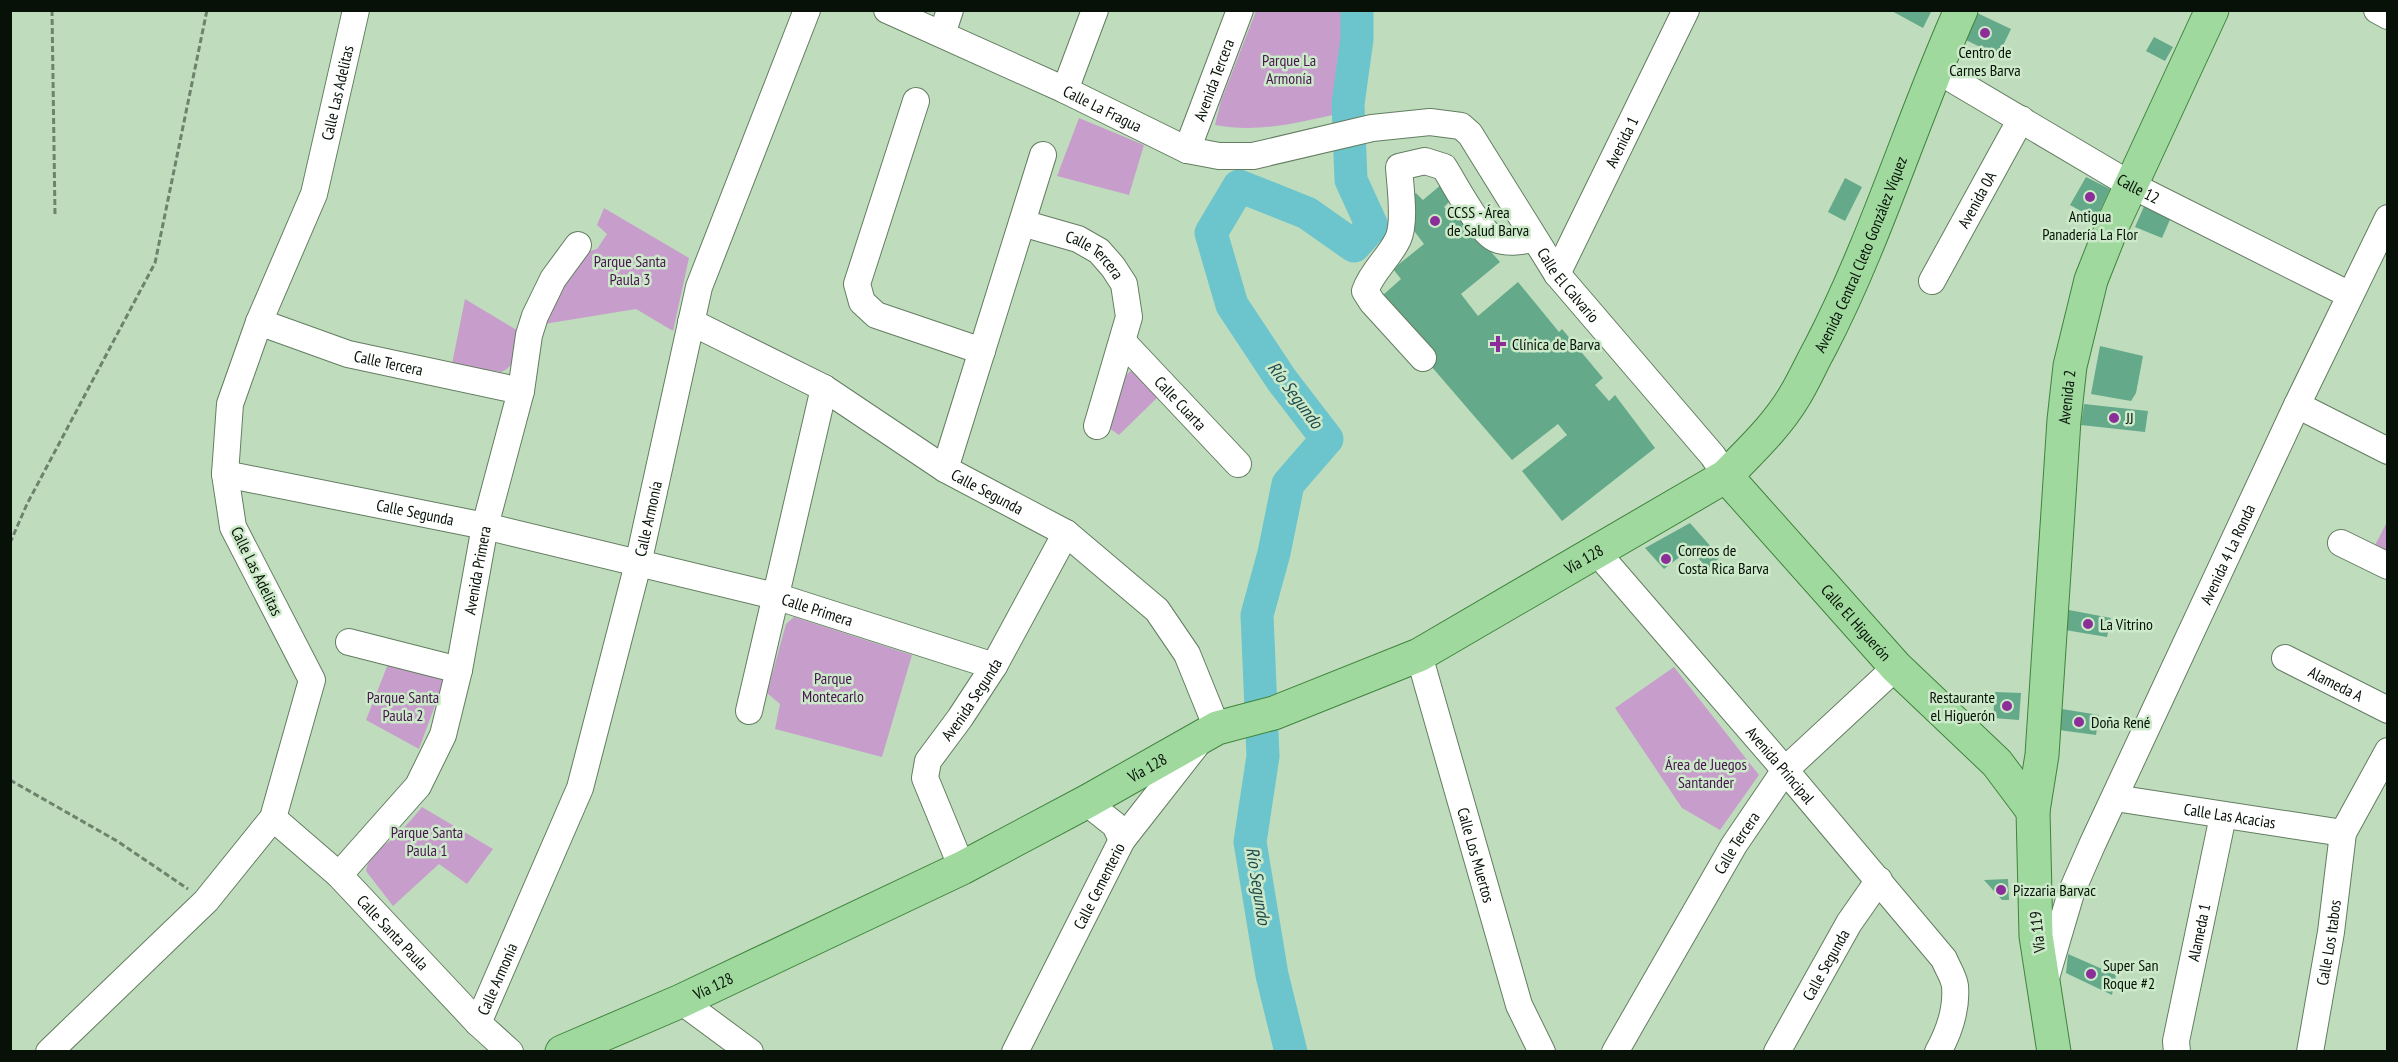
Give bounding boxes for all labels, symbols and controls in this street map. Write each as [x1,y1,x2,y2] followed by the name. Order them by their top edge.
[1978,26,1992,40] marker: Centro de Carnes Barva
[1189,36,1238,124] street label: Avenida Tercera
[1949,42,2021,80] place label: Centro de Carnes Barva
[317,43,358,142] street label: Calle Las Adelitas
[1262,50,1316,88] park label: Parque La Armonía
[1060,81,1145,136] street label: Calle La Fragua
[1601,113,1642,171] street label: Avenida 1
[1810,153,1911,356] street label: Avenida Central Cleto González Víquez
[1953,167,2001,231] street label: Avenida 0A
[2113,169,2163,208] street label: Calle 12
[2083,190,2097,204] marker: Antigua Panadería La Flor
[1447,202,1529,240] place label: CCSS - Área de Salud Barva
[2042,206,2138,244] place label: Antigua Panadería La Flor
[1428,214,1442,228] marker: CCSS - Área de Salud Barva
[1064,226,1128,283] street label: Calle Tercera
[1533,244,1604,327] street label: Calle El Calvario
[594,251,666,289] park label: Parque Santa Paula 3
[1512,334,1600,354] place label: Clínica de Barva
[1489,335,1507,353] marker: Clínica de Barva
[352,346,425,380] street label: Calle Tercera
[1263,357,1329,434] water label: Río Segundo
[2054,369,2079,425] street label: Avenida 2
[1150,372,1211,434] street label: Calle Cuarta
[2125,408,2134,428] place label: JJ
[2107,411,2121,425] marker: JJ
[948,464,1027,519] street label: Calle Segunda
[630,479,666,558] street label: Calle Armonía
[375,495,456,530] street label: Calle Segunda
[2196,501,2259,608] street label: Avenida 4 La Ronda
[227,523,287,619] street label: Calle Las Adelitas
[459,524,495,616] street label: Avenida Primera
[1560,540,1607,579] street label: Vía 128
[1678,540,1769,578] place label: Correos de Costa Rica Barva
[1659,552,1673,566] marker: Correos de Costa Rica Barva
[1817,580,1896,665] street label: Calle El Higuerón
[779,589,855,630] street label: Calle Primera
[2100,614,2153,634] place label: La Vitrino
[2081,617,2095,631] marker: La Vitrino
[937,655,1006,744] street label: Avenida Segunda
[2305,662,2367,706] street label: Alameda A
[802,668,864,706] park label: Parque Montecarlo
[367,687,439,725] park label: Parque Santa Paula 2
[1929,687,1995,725] place label: Restaurante el Higuerón
[2000,699,2014,713] marker: Restaurante el Higuerón
[2091,712,2150,732] place label: Doña René
[2072,715,2086,729] marker: Doña René
[1742,722,1819,808] street label: Avenida Principal
[1123,749,1170,787] street label: Vía 128
[1665,754,1747,792] park label: Área de Juegos Santander
[2182,799,2277,833] street label: Calle Las Acacias
[1453,805,1499,905] street label: Calle Los Muertos
[1710,808,1764,878] street label: Calle Tercera
[391,822,463,860] park label: Parque Santa Paula 1
[1069,839,1129,933] street label: Calle Cementerio
[1241,846,1276,928] water label: Río Segundo
[2013,880,2096,900] place label: Pizzaria Barvac
[1994,883,2008,897] marker: Pizzaria Barvac
[353,891,433,974] street label: Calle Santa Paula
[2312,899,2345,987] street label: Calle Los Itabos
[2183,902,2214,963] street label: Alameda 1
[2025,910,2049,955] street label: Vía 119
[1798,925,1854,1004] street label: Calle Segunda
[473,940,522,1018] street label: Calle Armonía
[2103,955,2158,993] place label: Super San Roque #2
[2084,967,2098,981] marker: Super San Roque #2
[689,968,736,1004] street label: Vía 128

